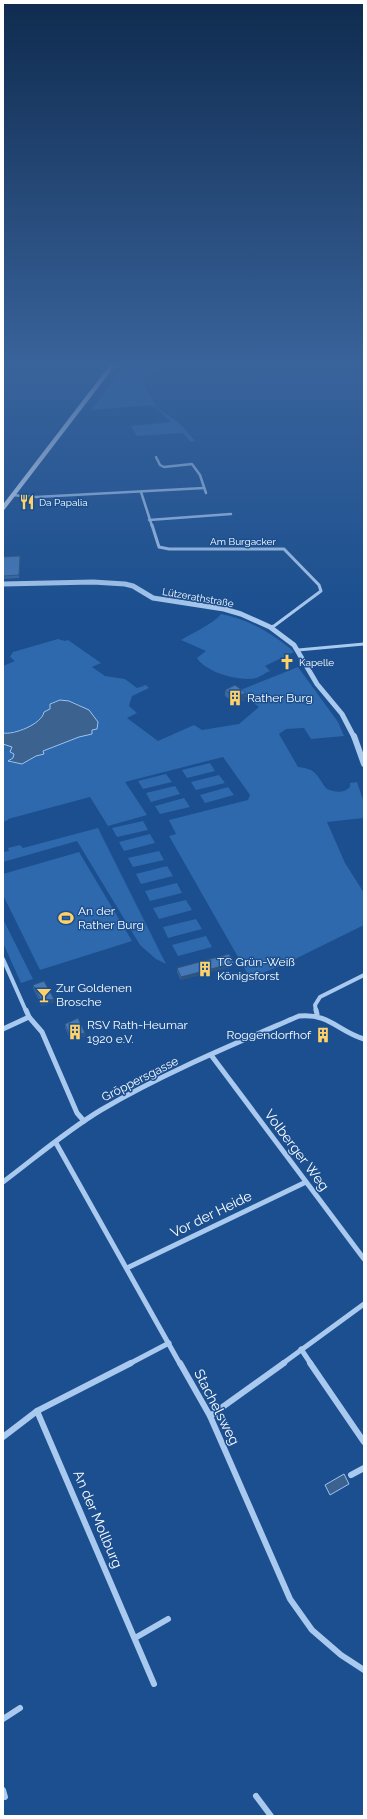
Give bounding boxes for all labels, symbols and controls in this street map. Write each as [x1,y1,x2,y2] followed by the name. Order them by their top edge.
[18,493,36,511] restaurant icon: Da Papalia
[39,497,88,508] place label: Da Papalia
[210,536,276,547] street label: Am Burgacker
[161,586,235,609] street label: Lützerathstraße
[278,653,296,671] church icon: Kapelle
[299,657,334,668] place label: Kapelle
[226,689,244,707] building icon: Rather Burg
[247,691,313,705] place label: Rather Burg
[78,904,144,932] place label: An der Rather Burg
[57,909,75,927] sports icon: An der Rather Burg
[217,955,295,983] place label: TC Grün-Weiß Königsforst
[196,960,214,978] building icon: TC Grün-Weiß Königsforst
[56,981,132,1009] place label: Zur Goldenen Brosche
[35,986,53,1004] bar icon: Zur Goldenen Brosche
[87,1018,189,1046] place label: RSV Rath-Heumar 1920 e.V.
[66,1023,84,1041] building icon: RSV Rath-Heumar 1920 e.V.
[314,1026,332,1044] building icon: Roggendorfhof
[227,1028,312,1042] place label: Roggendorfhof
[99,1054,181,1104] street label: Gröppersgasse
[261,1106,333,1194] street label: Volberger Weg
[168,1187,254,1241] street label: Vor der Heide
[191,1366,243,1448] street label: Stachelsweg
[70,1468,126,1570] street label: An der Mollburg

